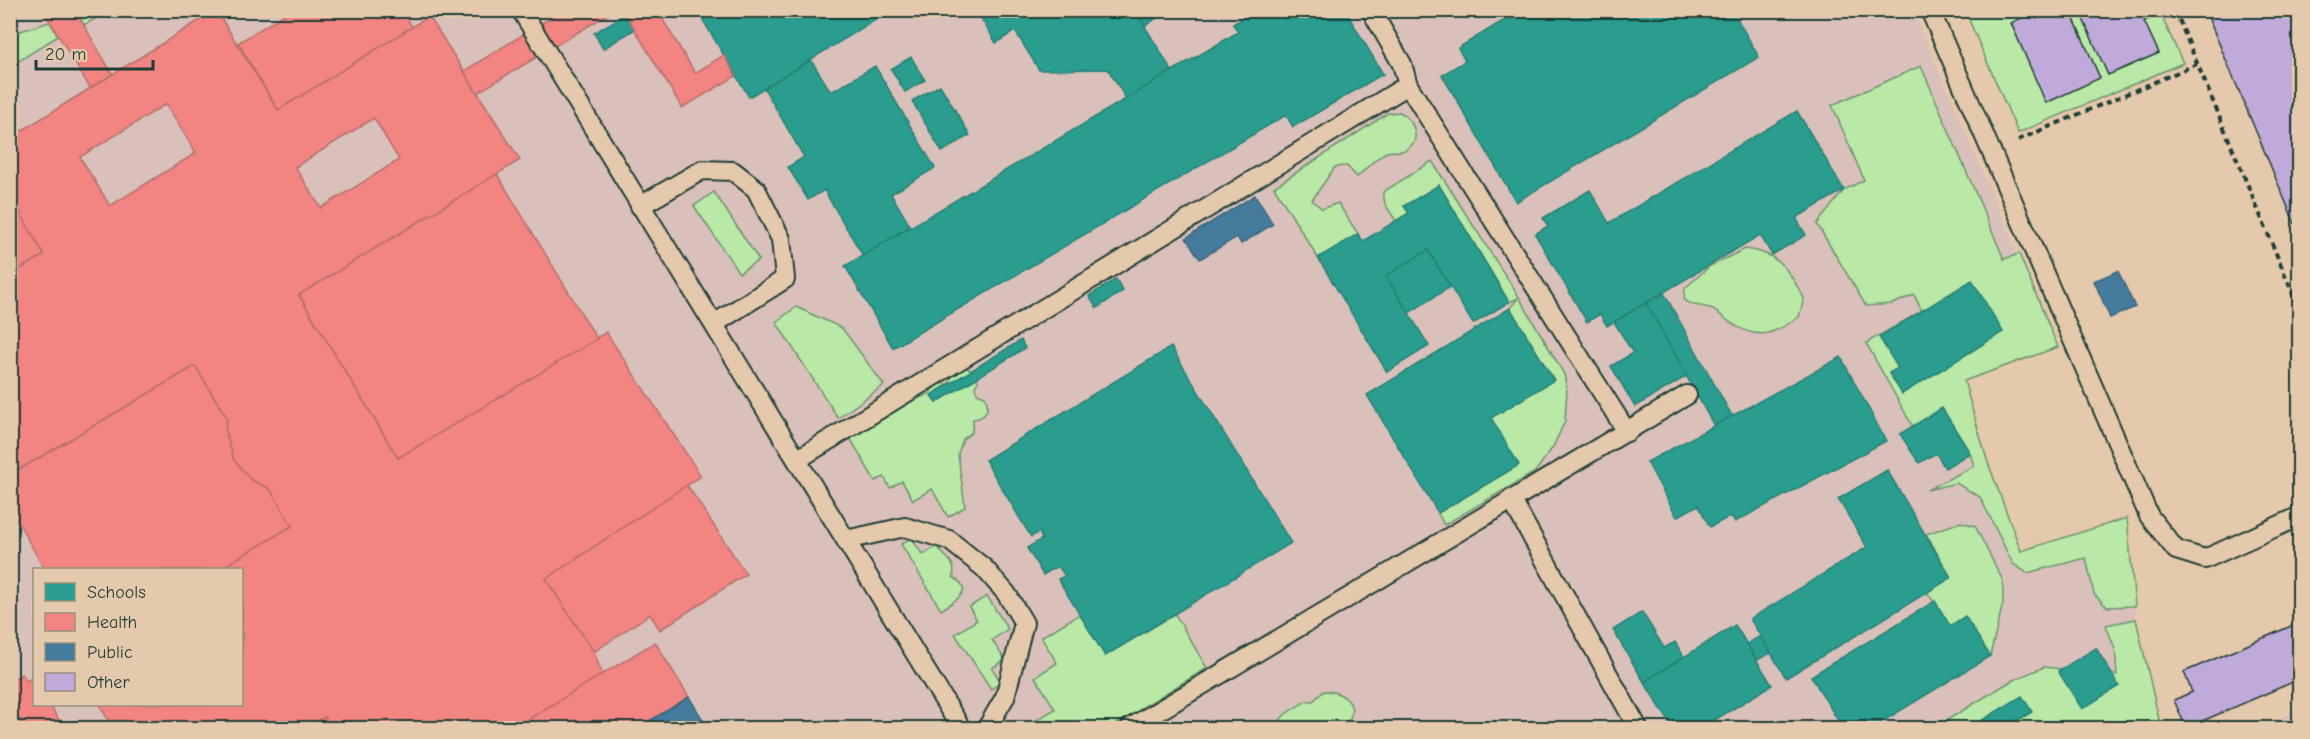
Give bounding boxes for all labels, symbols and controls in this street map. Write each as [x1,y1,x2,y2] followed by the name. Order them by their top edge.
[36,33,153,71] scale bar
[45,44,86,65] text: 20 m
[33,568,243,706] legend
[87,582,146,603] text: Schools
[87,612,137,633] text: Health
[87,642,133,663] text: Public
[87,672,130,693] text: Other

